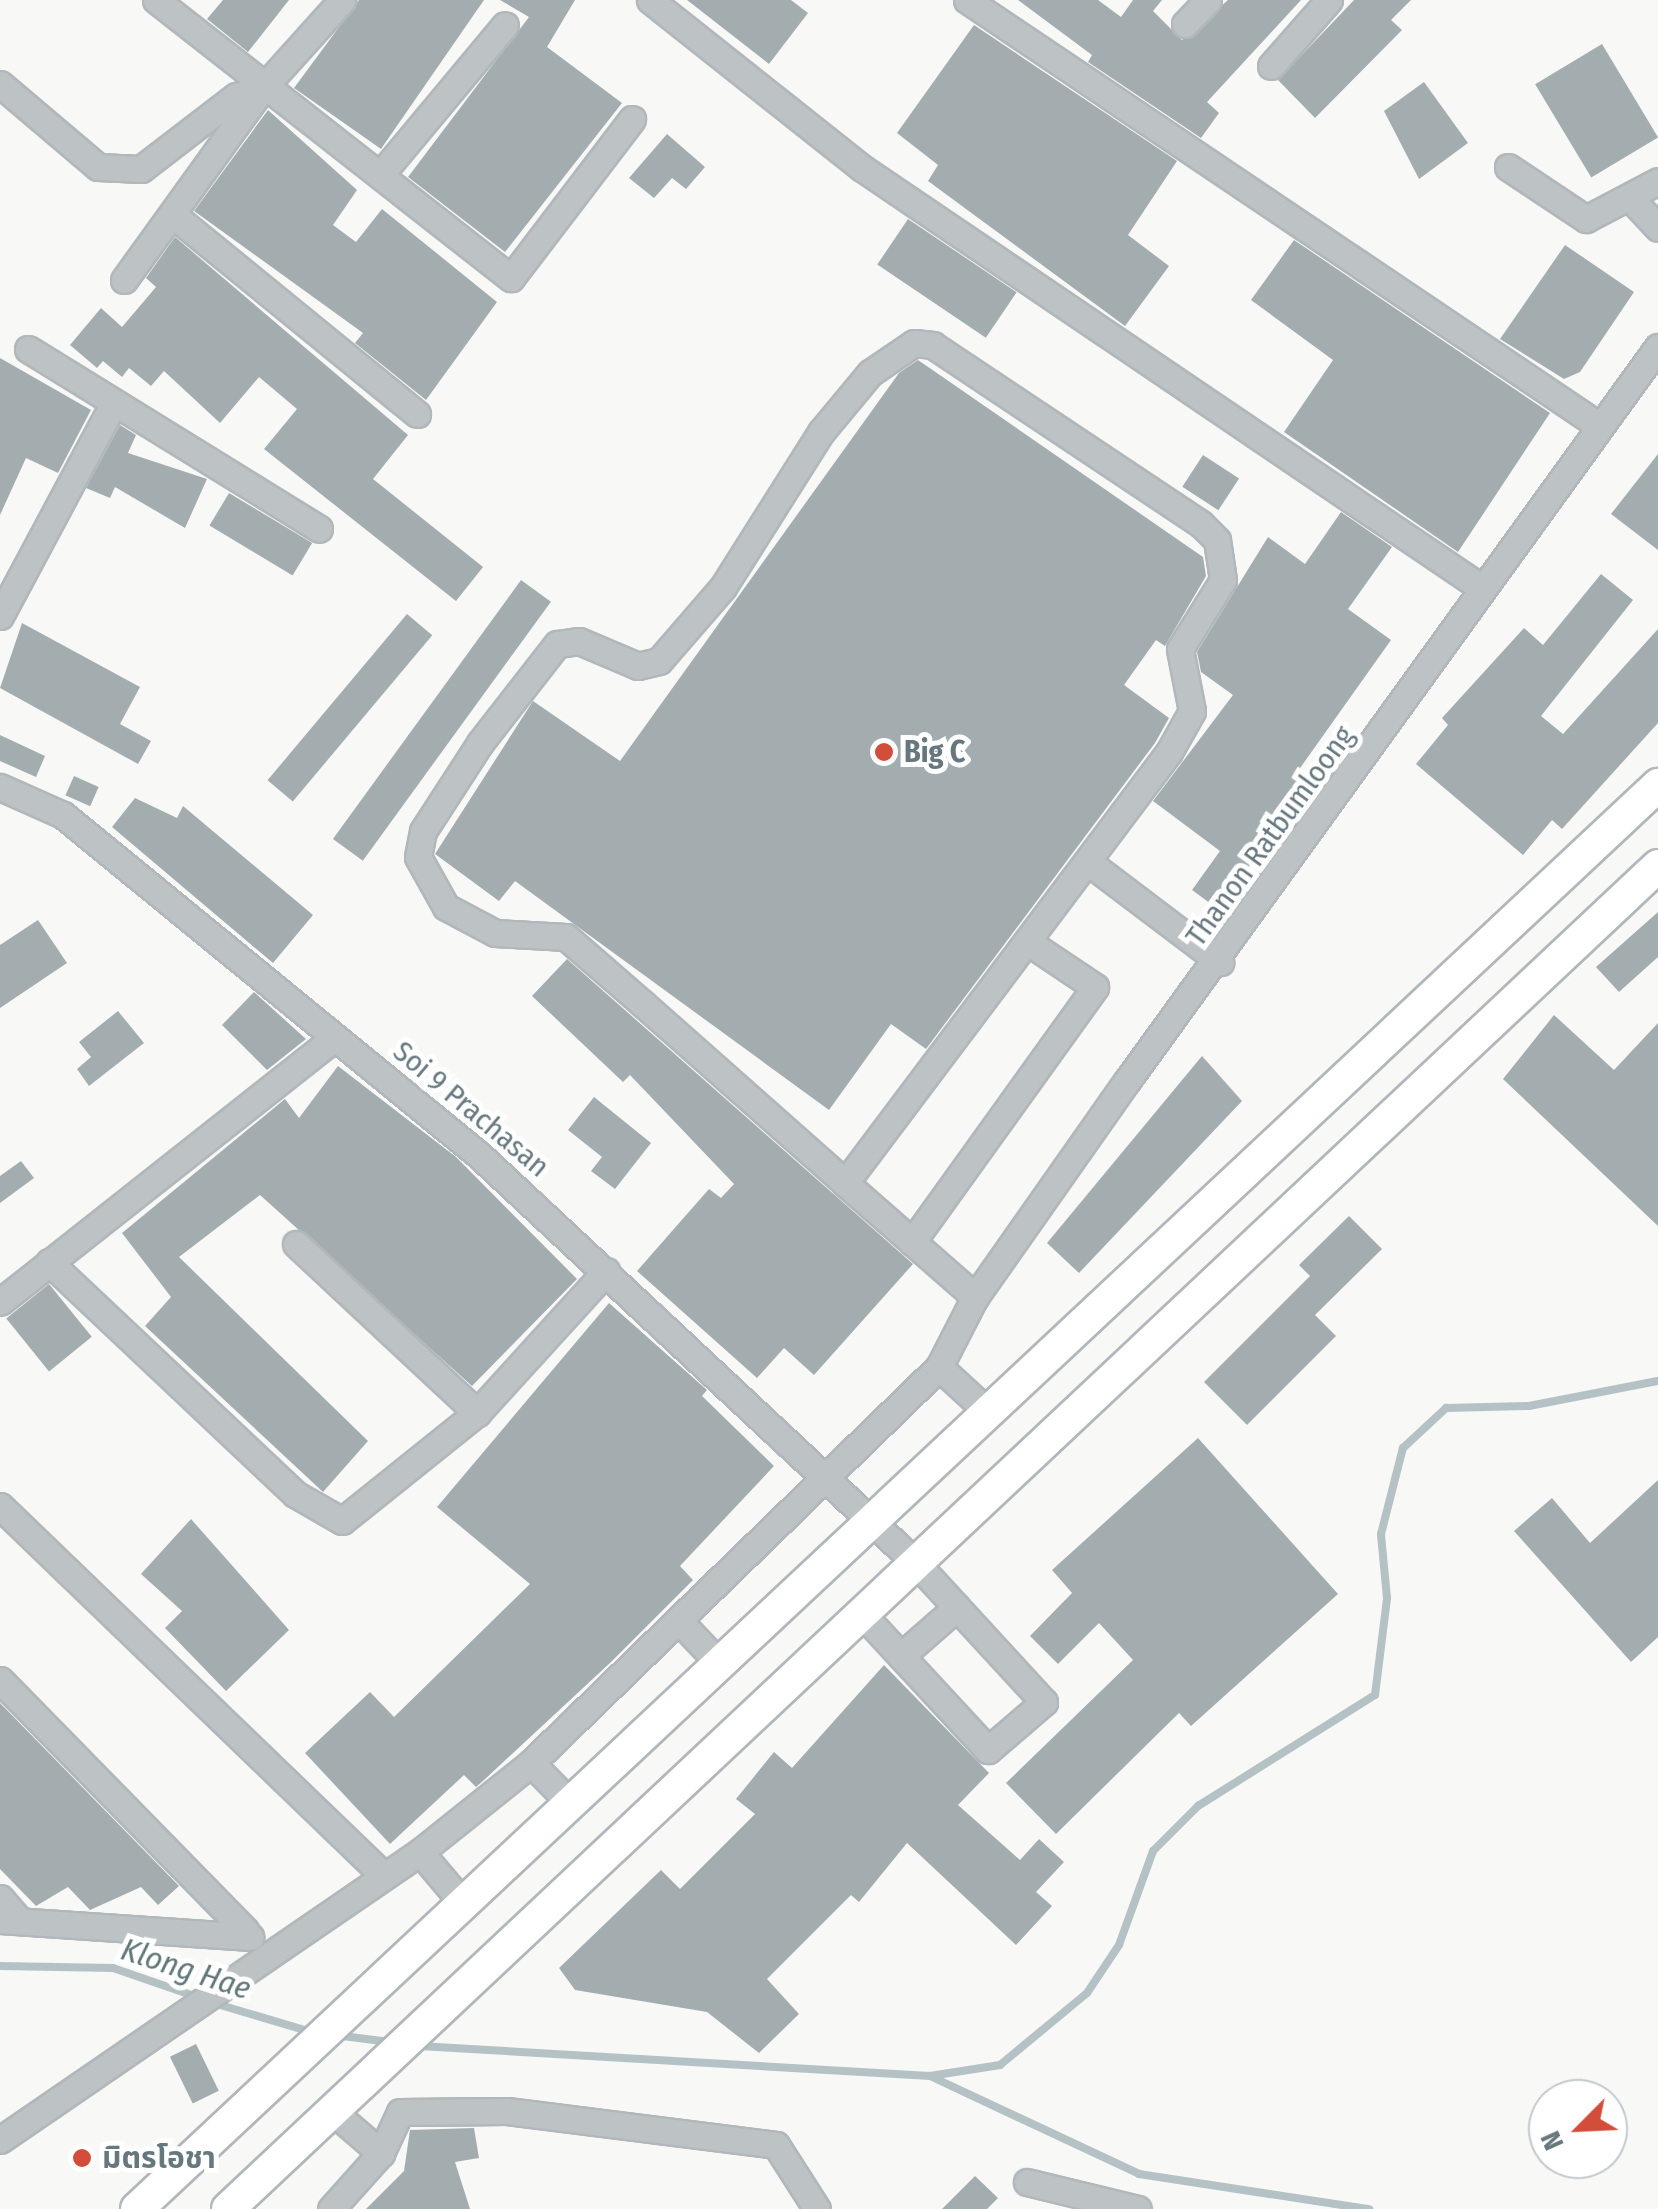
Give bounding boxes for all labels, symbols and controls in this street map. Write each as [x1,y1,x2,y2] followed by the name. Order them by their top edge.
[1178,719,1362,953] street label: Thanon Ratbumloong
[904,734,965,770] place label: Big C
[873,741,895,763] marker: Big C
[386,1033,556,1185] street label: Soi 9 Prachasan
[116,1930,256,2008] water label: Klong Hae
[1528,2079,1628,2179] north arrow
[1533,2126,1570,2155] text: N
[102,2140,216,2176] place label: มิตรโอชา
[71,2147,93,2169] marker: มิตรโอชา

